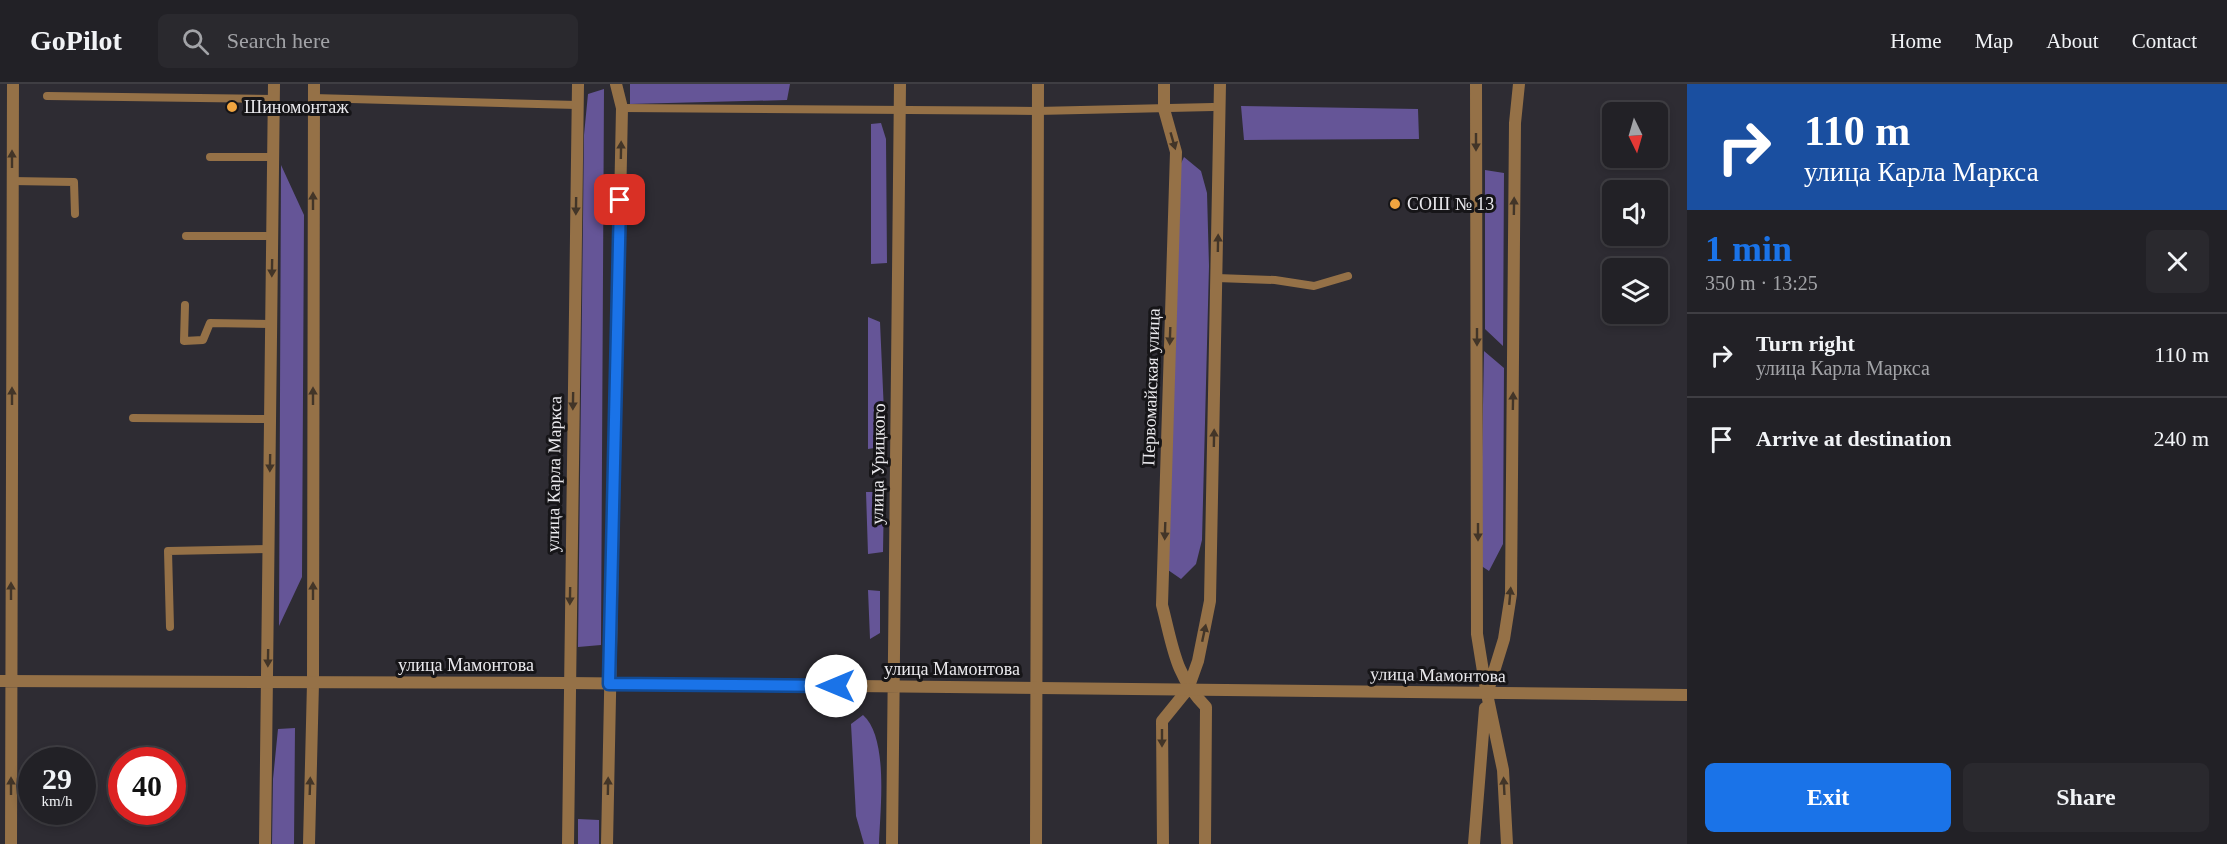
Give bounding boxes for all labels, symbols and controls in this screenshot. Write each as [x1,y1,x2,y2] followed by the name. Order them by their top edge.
[158,14,578,68] search box
[30,25,122,56] text: GoPilot
[179,25,212,58] icon: search
[227,28,330,53] text: Search here
[1890,29,1942,53] text: Home
[1975,29,2013,53] text: Map
[2046,29,2099,53] text: About
[2132,29,2197,53] text: Contact
[244,97,349,117] place label: Шиномонтаж
[225,100,239,114] marker: Шиномонтаж
[1602,102,1668,168] north arrow
[1602,102,1668,324] map controls
[1705,108,1783,186] icon: right
[1804,108,1910,154] text: 110 m
[1169,132,1178,150] one-way arrow
[1471,133,1481,152] one-way arrow
[616,140,626,159] one-way arrow
[7,149,17,168] one-way arrow
[1804,157,2039,187] text: улица Карла Маркса
[594,174,645,225] pin
[1602,180,1668,246] button: sound
[603,183,636,216] icon: arrive
[308,191,318,210] one-way arrow
[1407,194,1494,214] place label: СОШ № 13
[571,196,580,215] one-way arrow
[1509,196,1519,215] one-way arrow
[1388,197,1402,211] marker: СОШ № 13
[1705,229,1792,269] text: 1 min
[2146,230,2209,293] button: close
[1213,234,1222,253] one-way arrow
[1602,258,1668,324] button: layers
[267,259,277,278] one-way arrow
[1705,272,1818,294] text: 350 m · 13:25
[1138,308,1164,466] street label: Первомайская улица
[1166,326,1175,345] one-way arrow
[1472,328,1482,347] one-way arrow
[1756,331,1855,356] text: Turn right
[1705,339,1738,372] icon: right
[2154,342,2209,367] text: 110 m
[1756,357,1930,379] text: улица Карла Маркса
[7,386,17,405] one-way arrow
[308,386,318,405] one-way arrow
[568,391,578,410] one-way arrow
[1508,391,1517,410] one-way arrow
[543,396,565,552] street label: улица Карла Маркса
[867,403,889,525] street label: улица Урицкого
[1705,423,1738,456] icon: arrive
[1756,426,1952,451] text: Arrive at destination
[2153,426,2209,451] text: 240 m
[1209,429,1218,448] one-way arrow
[265,454,275,473] one-way arrow
[1160,521,1169,540] one-way arrow
[1473,523,1483,542] one-way arrow
[6,581,16,600] one-way arrow
[308,581,318,600] one-way arrow
[565,586,575,605] one-way arrow
[1505,586,1515,605] one-way arrow
[1199,623,1209,642] one-way arrow
[263,649,273,668] one-way arrow
[804,654,868,718] position arrow
[398,655,534,675] street label: улица Мамонтова
[884,659,1020,679] street label: улица Мамонтова
[1370,664,1506,686] street label: улица Мамонтова
[1157,729,1167,748] one-way arrow
[108,747,186,825] speed limit sign: 40
[42,762,72,795] text: 29
[1705,763,1951,832] button: Exit
[1963,763,2209,832] button: Share
[6,776,16,795] one-way arrow
[306,776,315,795] one-way arrow
[603,776,613,795] one-way arrow
[1499,776,1509,795] one-way arrow
[42,793,72,809] text: km/h

